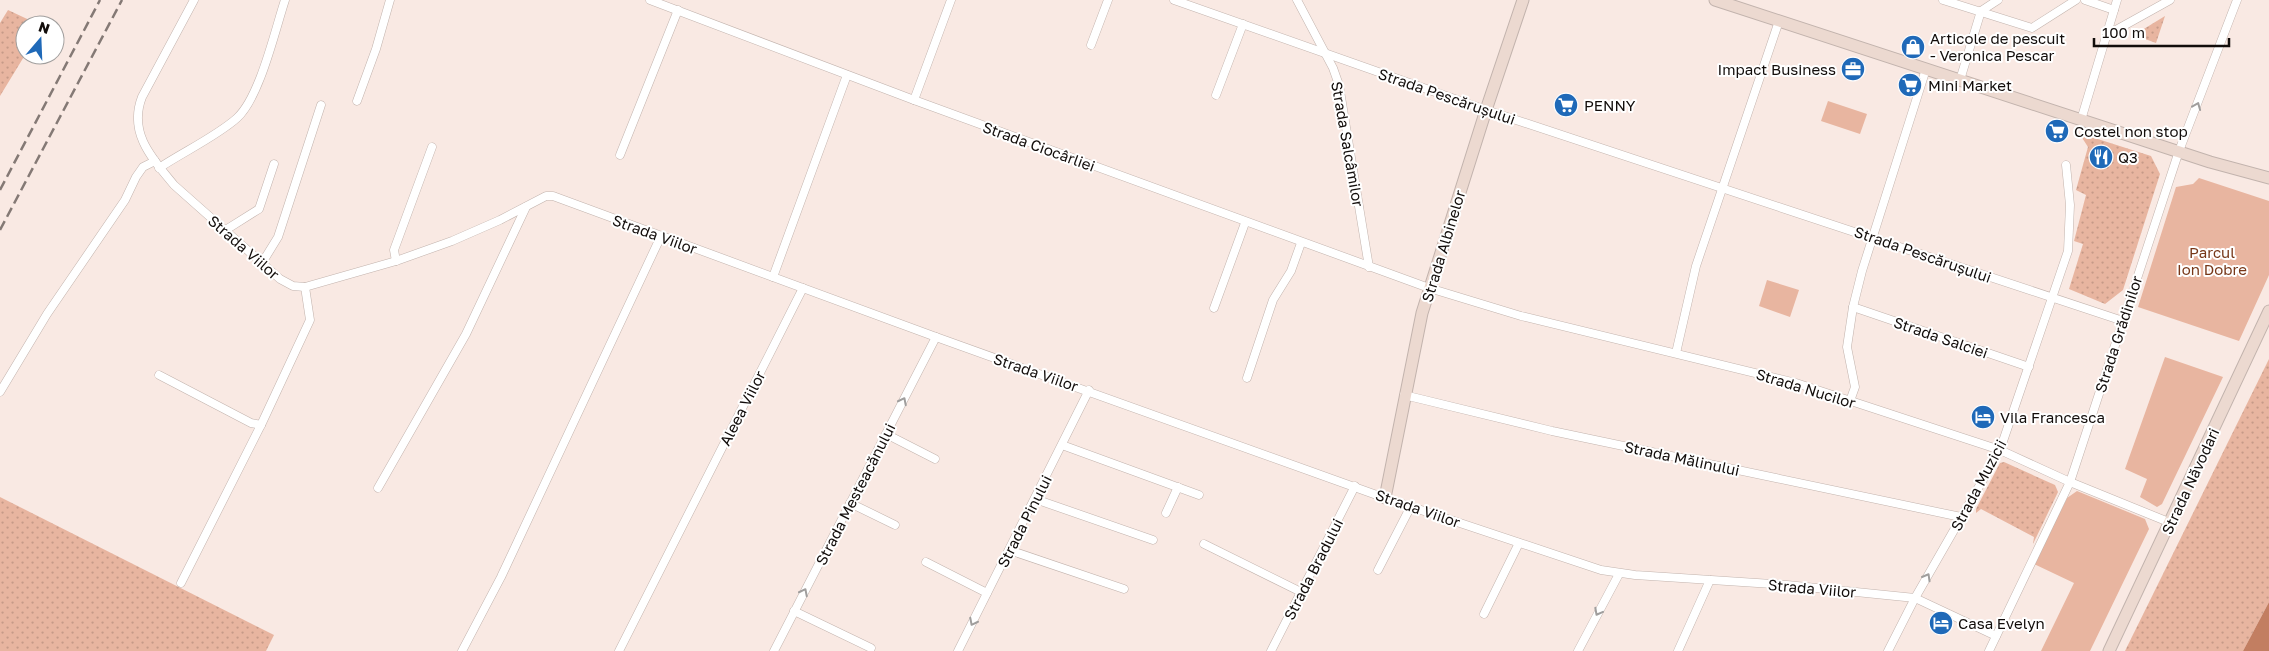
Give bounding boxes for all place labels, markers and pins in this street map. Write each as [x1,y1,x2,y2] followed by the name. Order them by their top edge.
[1930,29,2065,64] place label: Articole de pescuit - Veronica Pescar
[1900,34,1926,60] shop icon: Articole de pescuit - Veronica Pescar
[1840,56,1866,82] office icon: Impact Business
[1717,60,1836,78] place label: Impact Business
[1897,72,1923,98] supermarket icon: Mini Market
[1928,76,2012,94] place label: Mini Market
[1553,92,1579,118] supermarket icon: PENNY
[1584,96,1636,114] place label: PENNY
[2044,118,2070,144] supermarket icon: Costel non stop
[2074,122,2188,140] place label: Costel non stop
[2088,144,2114,170] restaurant icon: Q3
[2118,148,2138,166] place label: Q3
[1970,404,1996,430] hotel icon: Vila Francesca
[2000,408,2105,426] place label: Vila Francesca
[1928,610,1954,636] hotel icon: Casa Evelyn
[1958,614,2045,632] place label: Casa Evelyn

